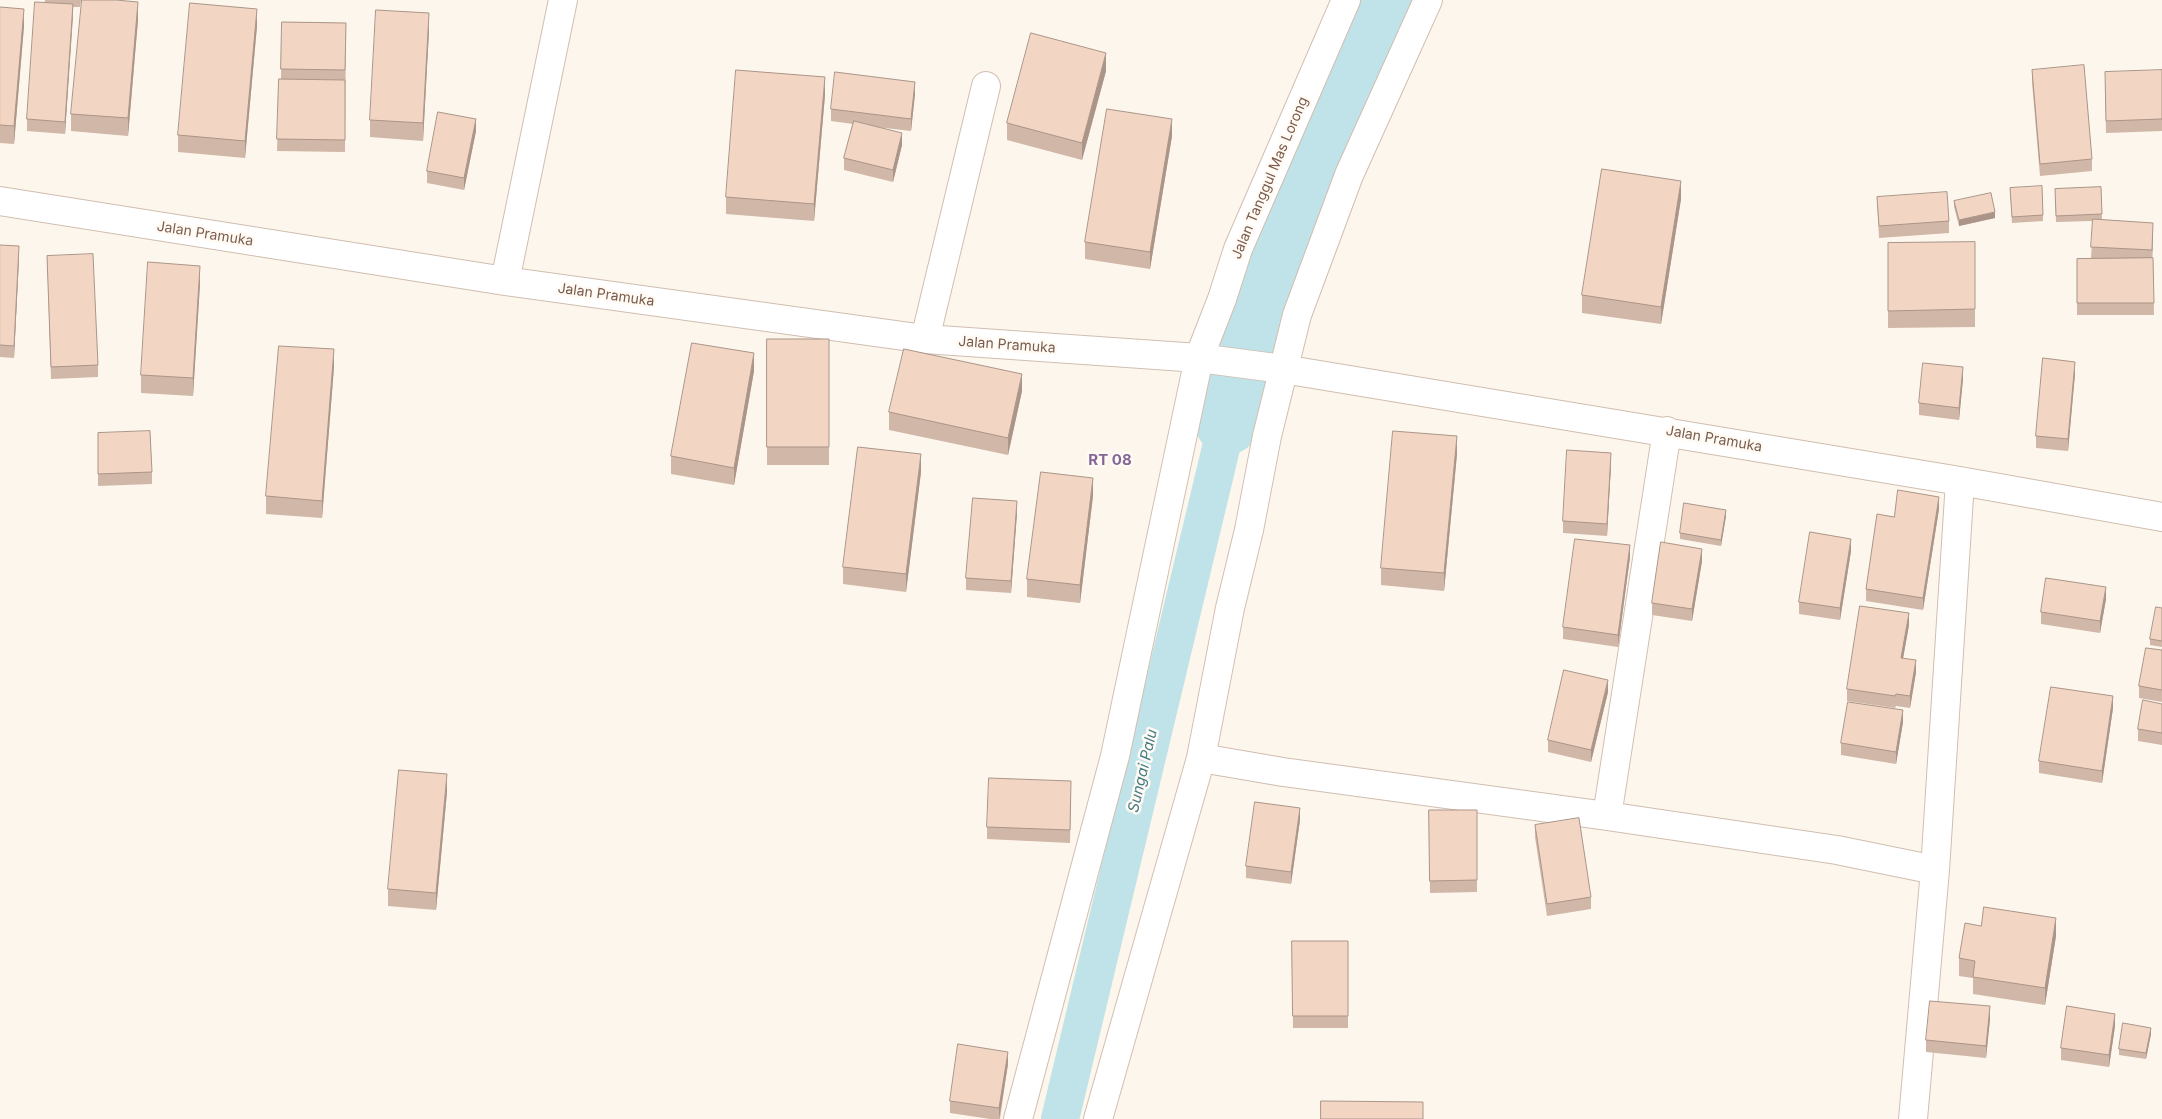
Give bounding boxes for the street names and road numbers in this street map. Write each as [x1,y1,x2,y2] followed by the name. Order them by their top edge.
[1228,94,1312,262] street label: Jalan Tanggul Mas Lorong
[156,218,254,250] street label: Jalan Pramuka
[557,280,655,310] street label: Jalan Pramuka
[958,333,1056,357] street label: Jalan Pramuka
[1665,422,1763,456] street label: Jalan Pramuka

